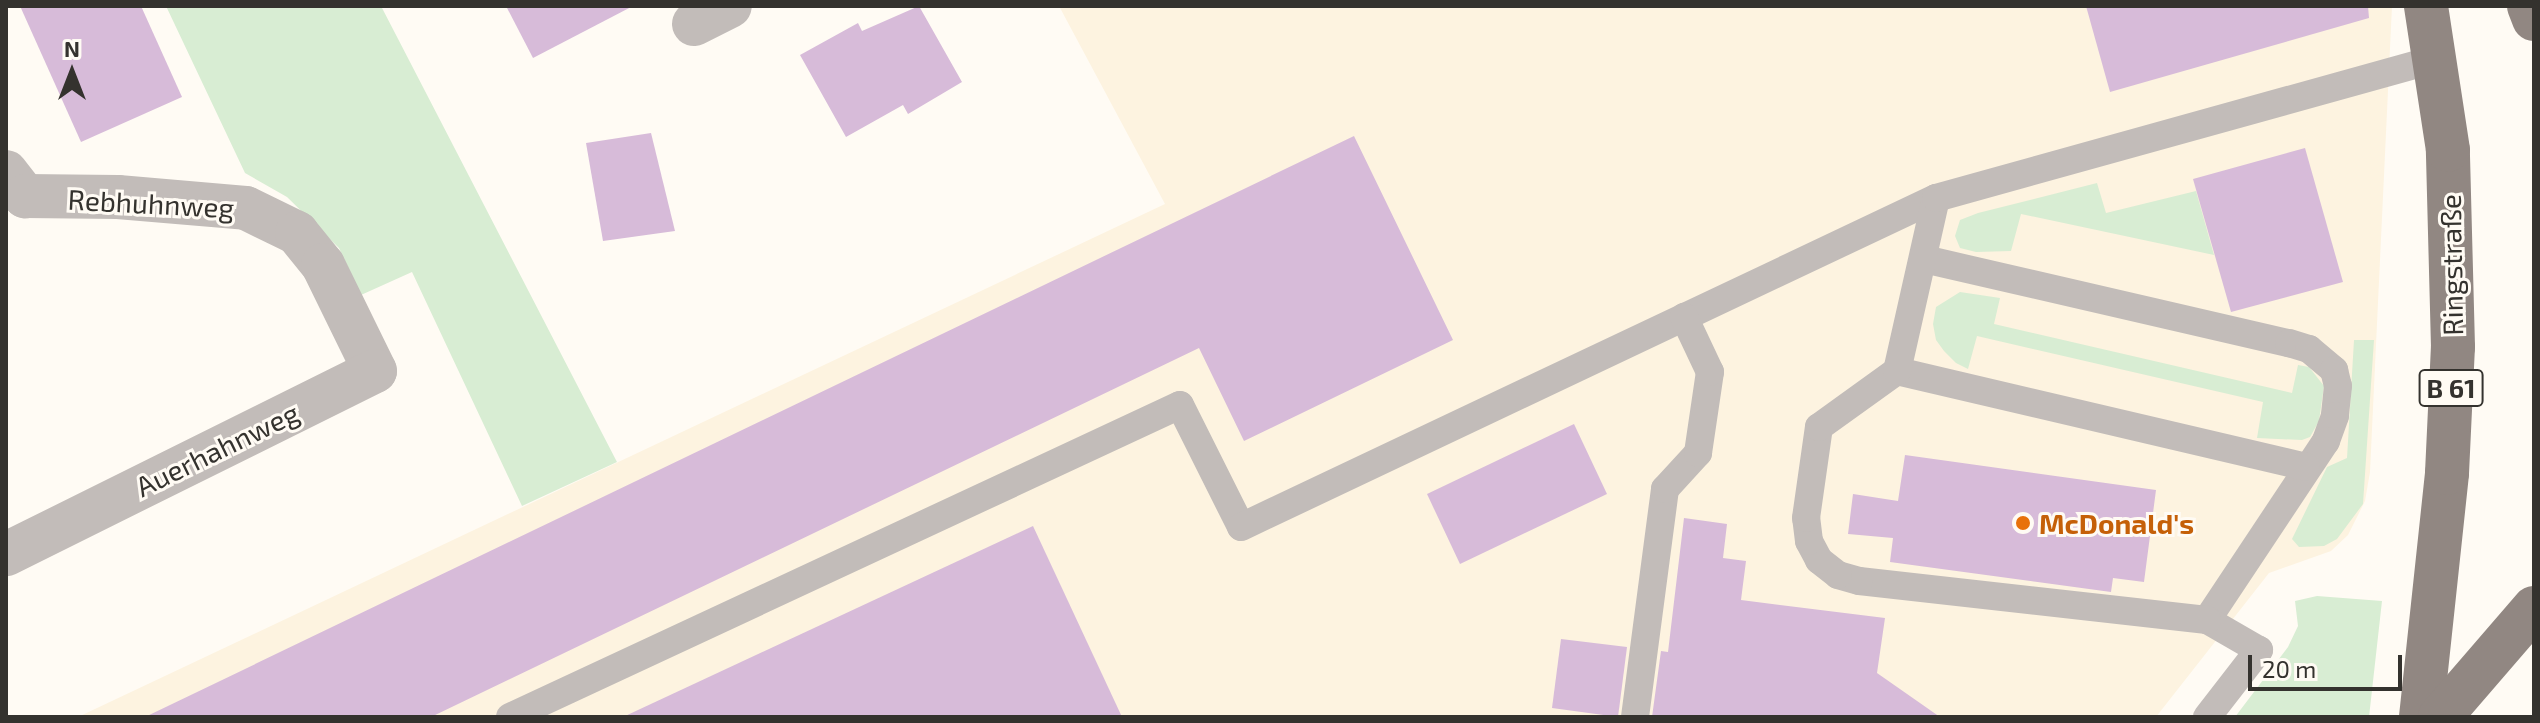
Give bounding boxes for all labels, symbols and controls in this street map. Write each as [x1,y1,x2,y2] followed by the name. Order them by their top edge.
[32,32,112,112] north arrow
[64,35,80,61] text: N
[67,182,235,224] street label: Rebhuhnweg
[2433,194,2469,336] street label: Ringstraße
[2417,366,2485,410] road number: B 61
[130,395,304,503] street label: Auerhahnweg
[2039,506,2194,540] place label: McDonald's
[2014,514,2032,532] marker: McDonald's
[2252,639,2406,689] scale bar
[2262,654,2316,683] text: 20 m

